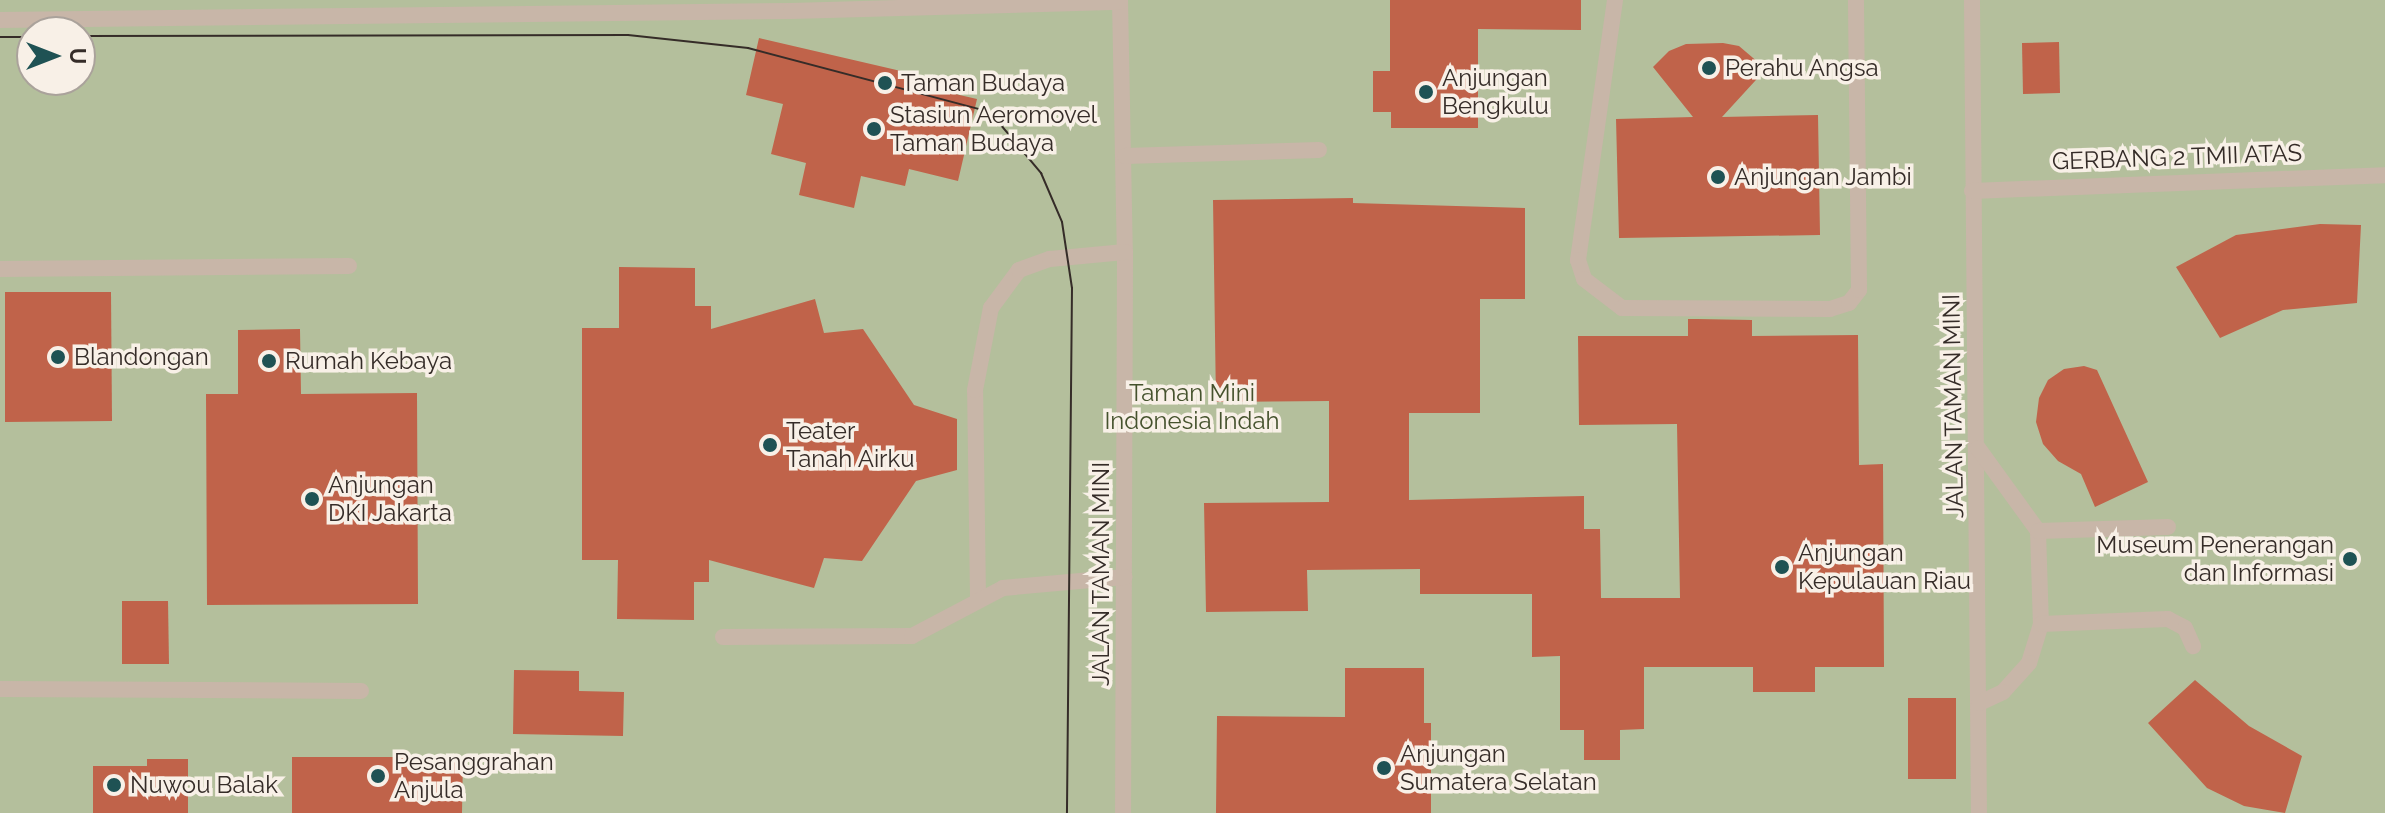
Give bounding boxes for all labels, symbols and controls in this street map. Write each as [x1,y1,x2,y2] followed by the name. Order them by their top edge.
[16,16,96,96] north arrow
[65,48,91,64] text: U
[1725,54,1879,82] place label: Perahu Angsa
[1700,59,1718,77] marker: Perahu Angsa
[1442,64,1549,120] place label: Anjungan Bengkulu
[901,69,1065,97] place label: Taman Budaya
[876,74,894,92] marker: Taman Budaya
[1417,83,1435,101] marker: Anjungan Bengkulu
[890,101,1098,157] place label: Stasiun Aeromovel Taman Budaya
[865,120,883,138] marker: Stasiun Aeromovel Taman Budaya
[2051,138,2303,176] street label: GERBANG 2 TMII ATAS
[1734,163,1912,191] place label: Anjungan Jambi
[1709,168,1727,186] marker: Anjungan Jambi
[1937,293,1969,519] street label: JALAN TAMAN MINI
[74,343,209,371] place label: Blandongan
[285,347,452,375] place label: Rumah Kebaya
[49,348,67,366] marker: Blandongan
[260,352,278,370] marker: Rumah Kebaya
[1104,379,1280,435] park label: Taman Mini Indonesia Indah
[786,417,915,473] place label: Teater Tanah Airku
[761,436,779,454] marker: Teater Tanah Airku
[1087,462,1115,686] street label: JALAN TAMAN MINI
[328,471,452,527] place label: Anjungan DKI Jakarta
[303,490,321,508] marker: Anjungan DKI Jakarta
[2096,531,2334,587] place label: Museum Penerangan dan Informasi
[1798,539,1971,595] place label: Anjungan Kepulauan Riau
[2341,550,2359,568] marker: Museum Penerangan dan Informasi
[1773,558,1791,576] marker: Anjungan Kepulauan Riau
[1400,740,1597,796] place label: Anjungan Sumatera Selatan
[394,748,554,804] place label: Pesanggrahan Anjula
[1375,759,1393,777] marker: Anjungan Sumatera Selatan
[369,767,387,785] marker: Pesanggrahan Anjula
[130,771,278,799] place label: Nuwou Balak
[105,776,123,794] marker: Nuwou Balak

